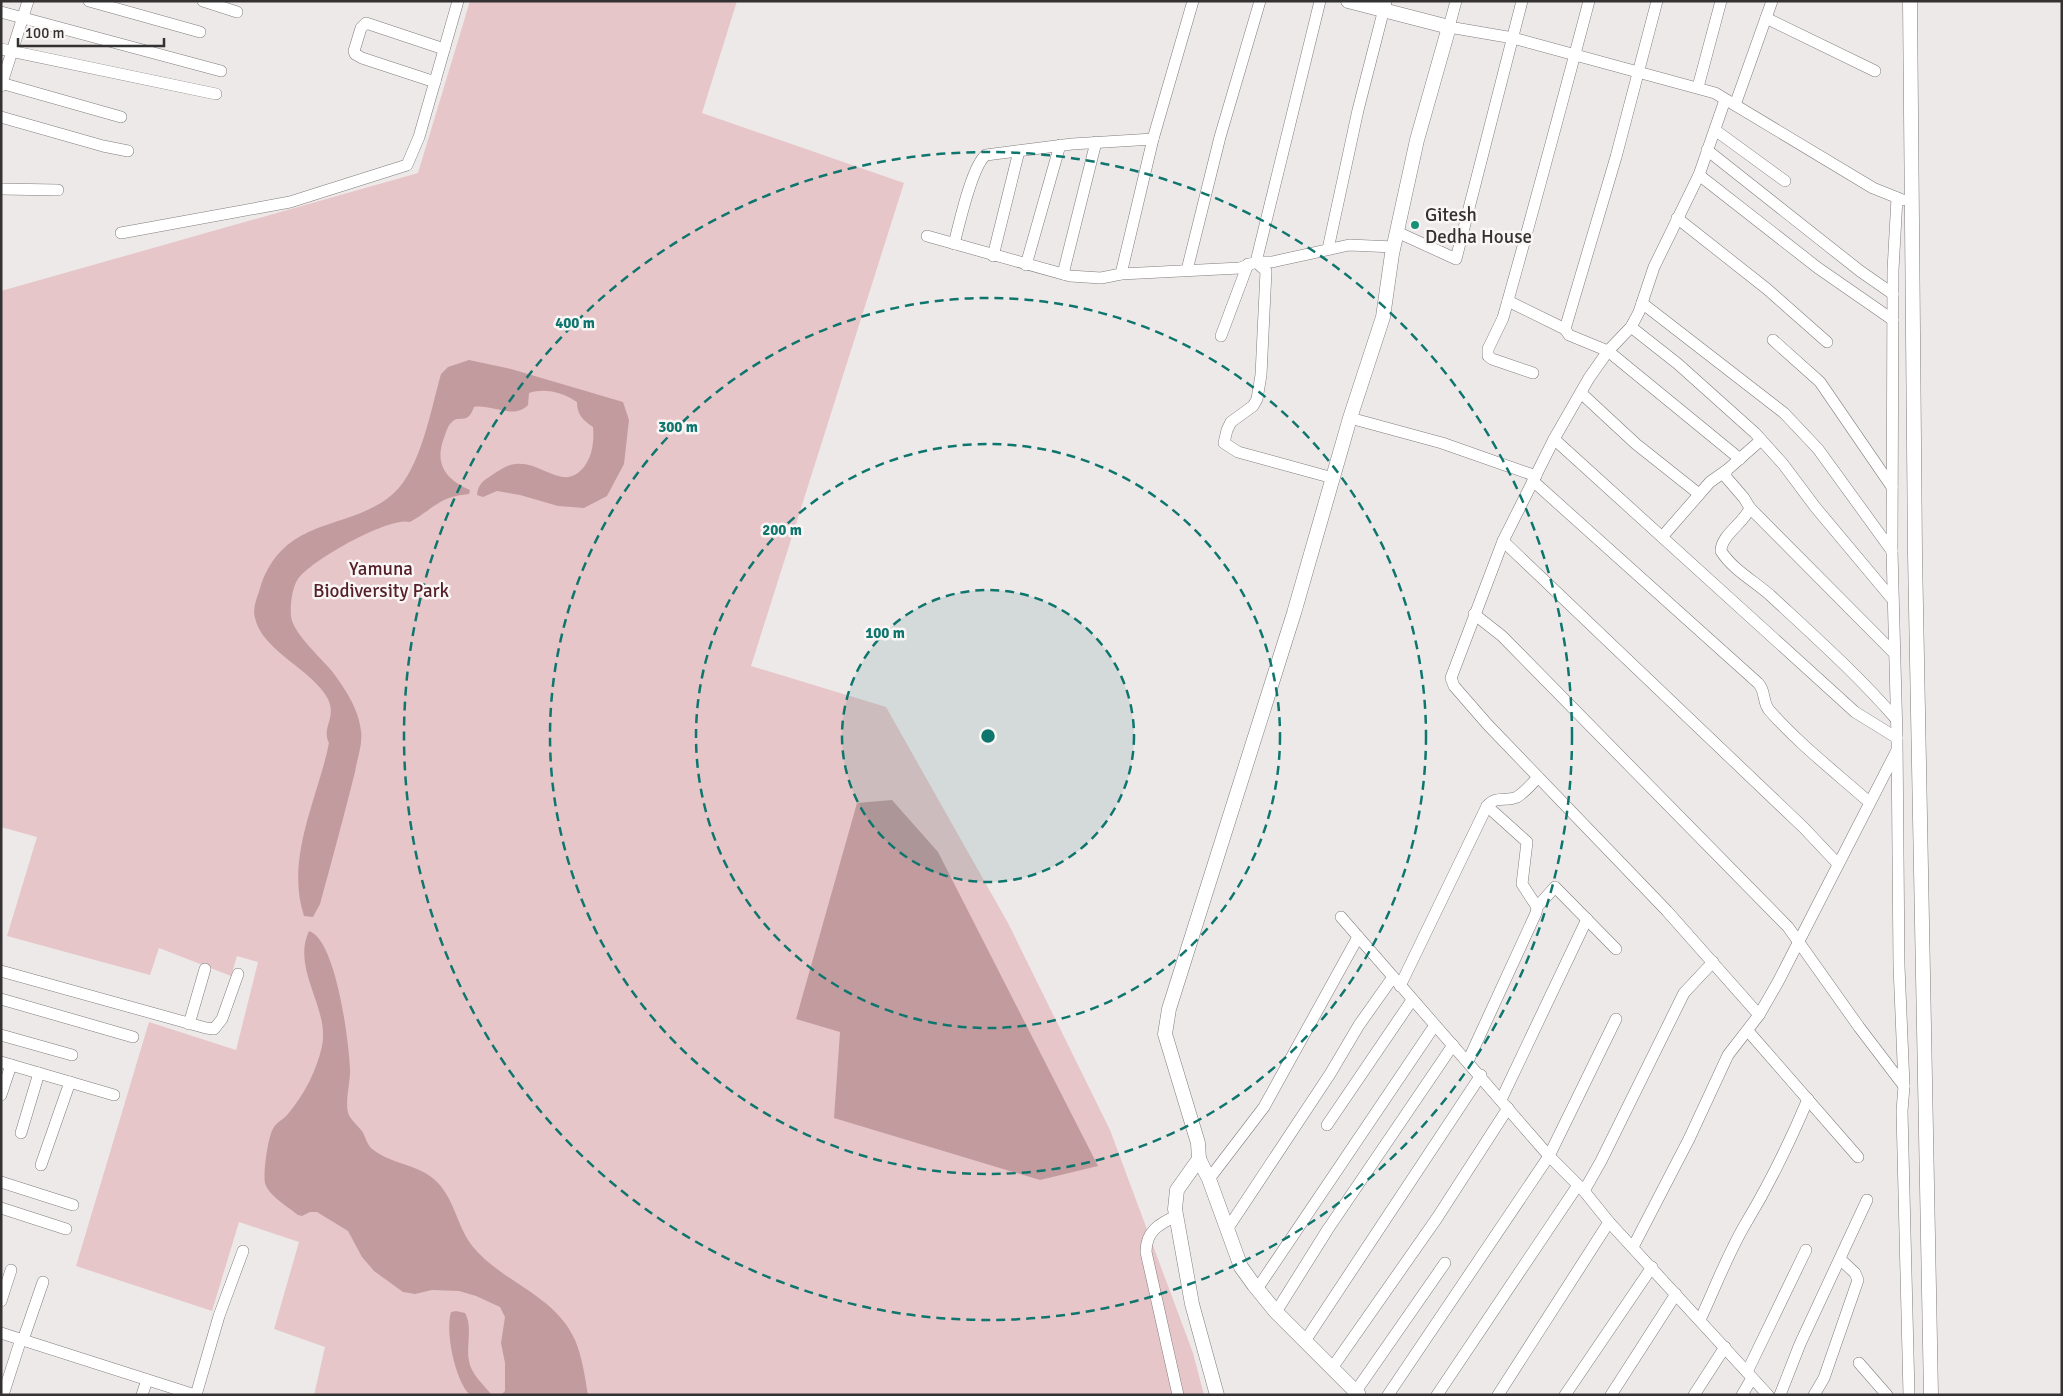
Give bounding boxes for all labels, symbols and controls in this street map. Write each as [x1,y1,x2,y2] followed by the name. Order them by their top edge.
[18,15,164,47] scale bar
[25,24,65,42] text: 100 m
[1425,203,1532,249] place label: Gitesh Dedha House
[1409,219,1421,231] marker: Gitesh Dedha House
[555,314,595,332] text: 400 m
[658,418,698,436] text: 300 m
[762,521,802,539] text: 200 m
[313,557,450,603] park label: Yamuna Biodiversity Park
[865,624,905,642] text: 100 m
[979,727,997,745] centre of rings

